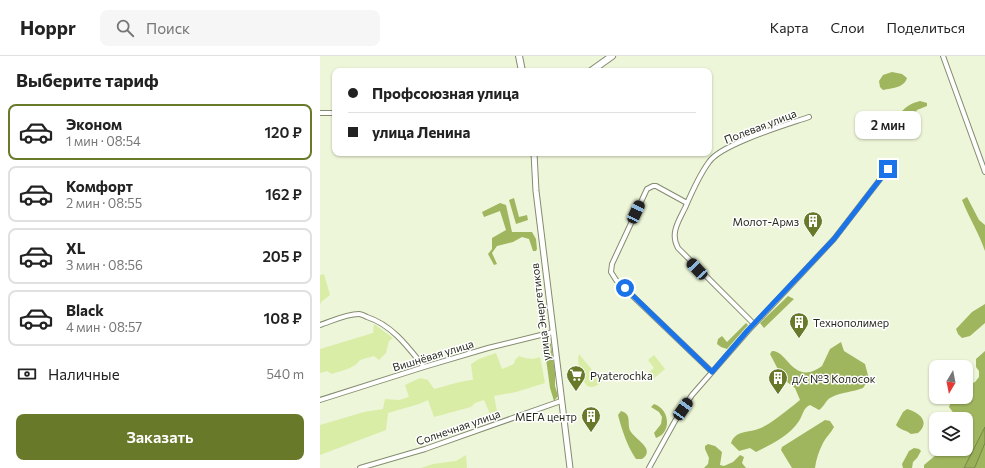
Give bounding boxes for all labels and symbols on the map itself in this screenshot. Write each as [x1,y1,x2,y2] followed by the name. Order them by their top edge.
[722,106,798,146] street label: Полевая улица
[855,111,921,139] callout: 2 мин
[879,160,897,178] route end
[625,199,647,225] car
[802,210,824,238] building icon: Молот-Армз
[732,215,799,228] place label: Молот-Армз
[684,256,710,282] car
[528,262,552,362] street label: улица Энергетиков
[616,279,634,297] route start
[788,311,810,339] building icon: Технополимер
[813,316,889,329] place label: Технополимер
[391,336,475,374] street label: Вишнёвая улица
[929,360,973,404] north arrow
[565,364,587,392] supermarket icon: Pyaterochka
[767,367,789,395] building icon: д/с №3 Колосок
[590,369,653,382] place label: Pyaterochka
[792,372,876,385] place label: д/с №3 Колосок
[671,396,695,422] car
[580,405,602,433] building icon: МЕГА центр
[414,406,502,448] street label: Солнечная улица
[515,410,577,423] place label: МЕГА центр

